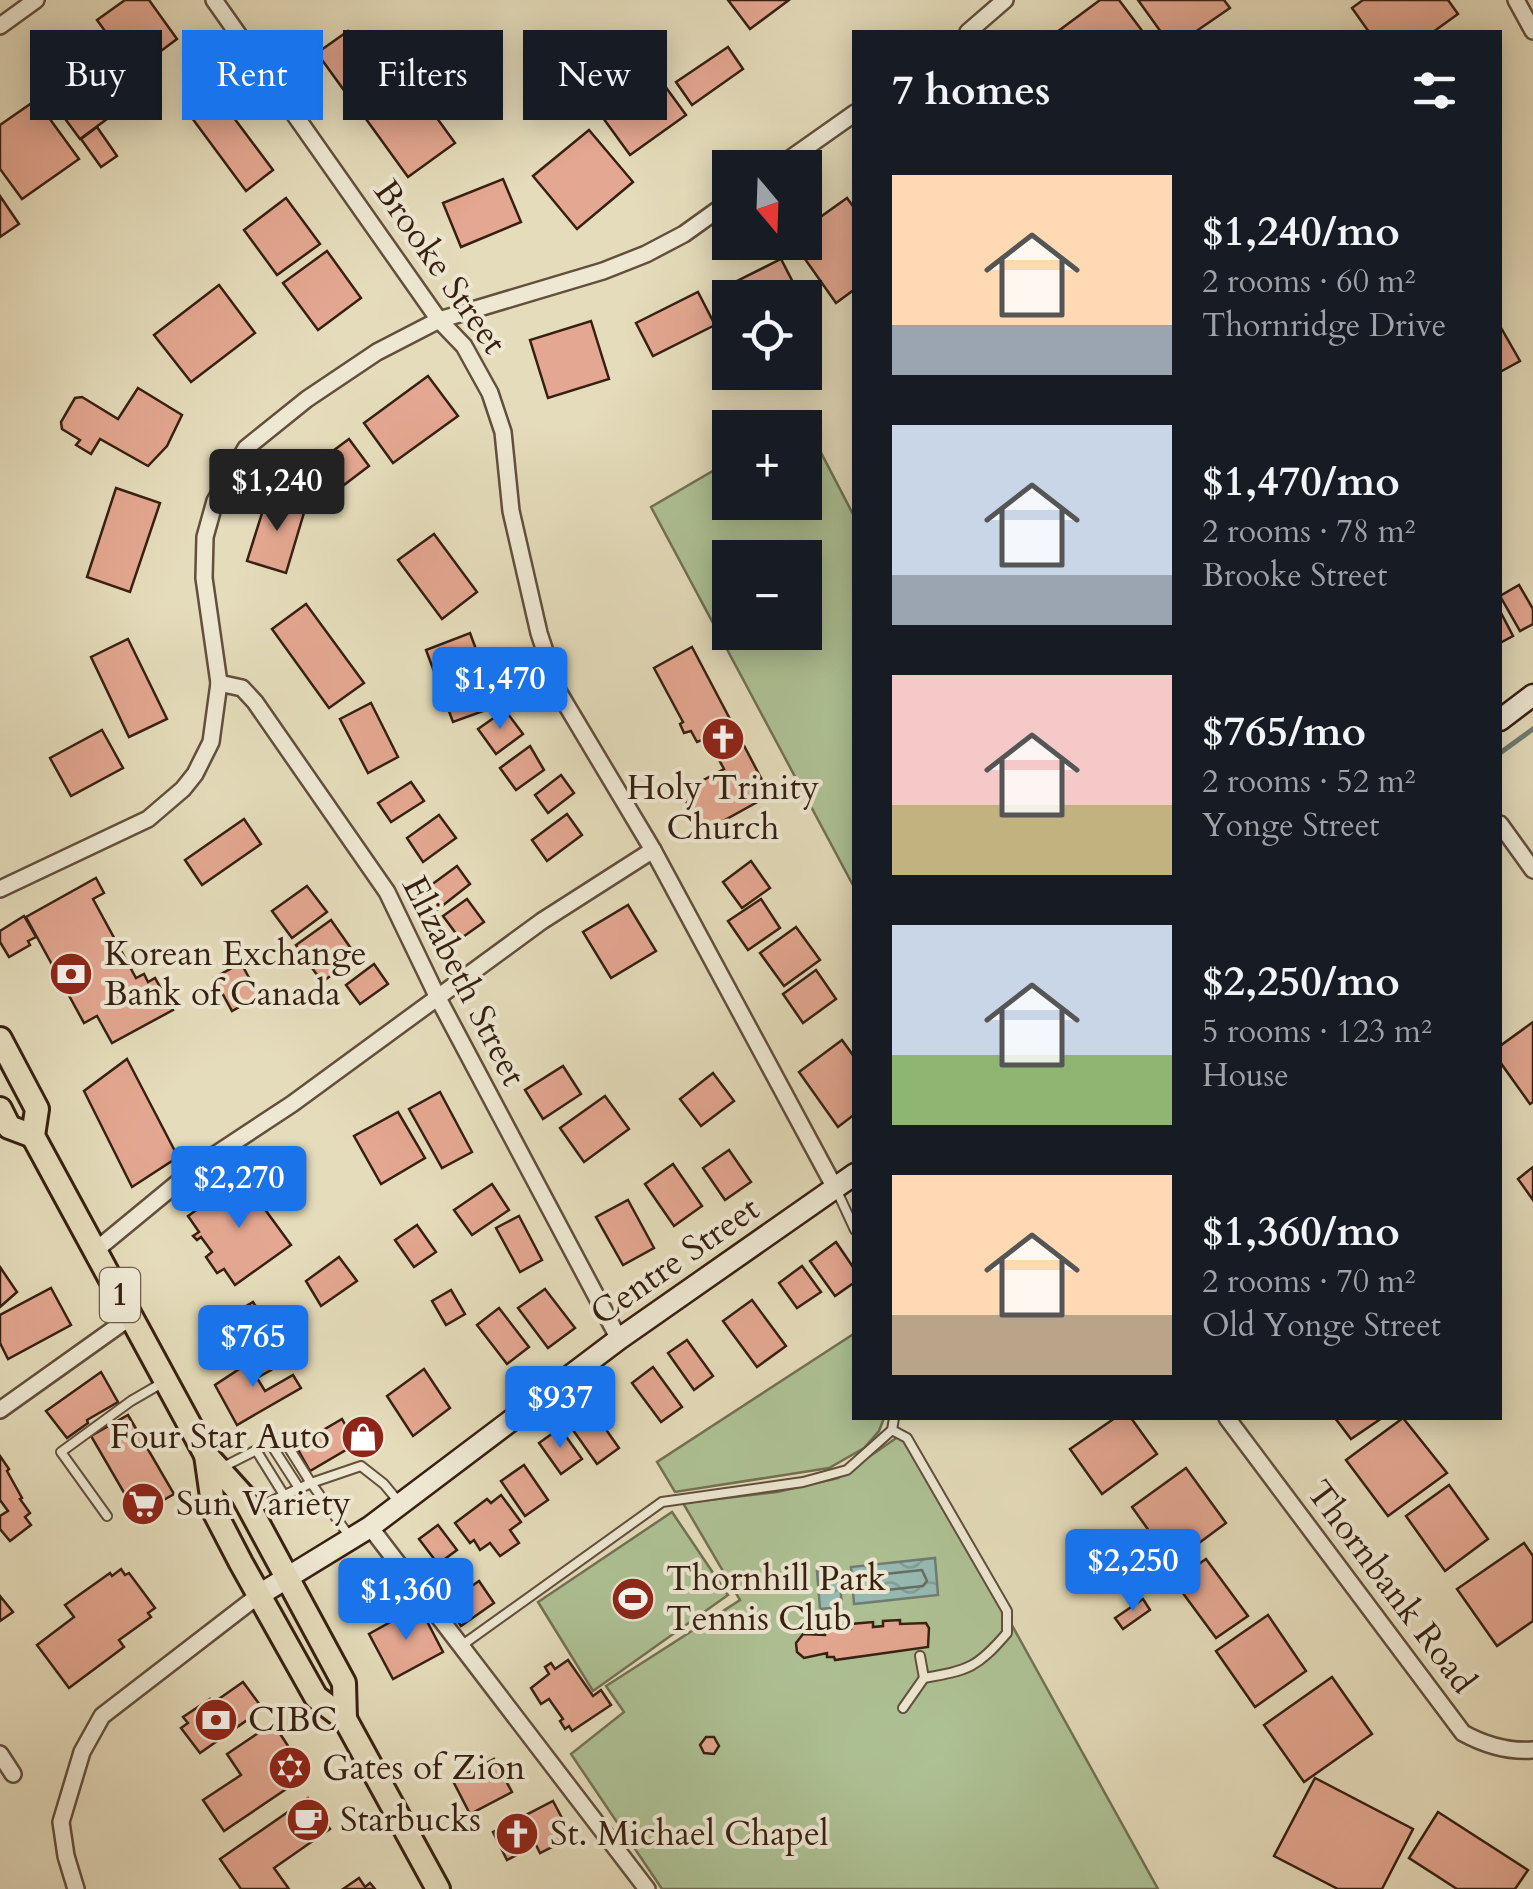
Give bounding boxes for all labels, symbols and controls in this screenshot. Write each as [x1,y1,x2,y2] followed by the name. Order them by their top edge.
[30,30,162,120] chip: Buy
[182,30,323,120] chip: Rent
[343,30,503,120] chip: Filters
[523,30,667,120] chip: New
[892,62,1050,119] text: 7 homes
[1407,63,1462,118] icon: filters
[712,150,822,260] north arrow
[712,150,822,650] map controls
[362,170,518,364] street label: Brooke Street
[1202,203,1400,260] text: $1,240/mo
[972,215,1092,335] icon: home
[1202,260,1415,304] text: 2 rooms · 60 m²
[712,280,822,390] button: locate
[1202,304,1446,348] text: Thornridge Drive
[712,410,822,520] button: +
[196,449,358,534] pin: $1,240
[1202,453,1400,510] text: $1,470/mo
[231,459,323,503] text: $1,240
[972,465,1092,585] icon: home
[1202,510,1415,554] text: 2 rooms · 78 m²
[712,540,822,650] button: −
[1202,554,1387,598] text: Brooke Street
[419,647,581,732] pin: $1,470
[454,657,546,701] text: $1,470
[1202,703,1366,760] text: $765/mo
[972,715,1092,835] icon: home
[700,716,746,762] church icon: Holy Trinity Church
[1202,760,1415,804] text: 2 rooms · 52 m²
[627,764,820,852] place label: Holy Trinity Church
[1202,804,1379,848] text: Yonge Street
[390,868,538,1094] street label: Elizabeth Street
[104,930,367,1018] place label: Korean Exchange Bank of Canada
[48,951,94,997] bank icon: Korean Exchange Bank of Canada
[1202,953,1400,1010] text: $2,250/mo
[972,965,1092,1085] icon: home
[1202,1010,1432,1054] text: 5 rooms · 123 m²
[1202,1054,1289,1098] text: House
[158,1146,320,1231] pin: $2,270
[193,1156,285,1200] text: $2,270
[581,1185,769,1337] street label: Centre Street
[1202,1203,1400,1260] text: $1,360/mo
[972,1215,1092,1335] icon: home
[1202,1260,1415,1304] text: 2 rooms · 70 m²
[100,1268,140,1322] road number: 1
[1202,1304,1441,1348] text: Old Yonge Street
[194,1305,312,1390] pin: $765
[220,1315,286,1359] text: $765
[501,1366,619,1451] pin: $937
[527,1376,593,1420] text: $937
[110,1413,330,1461] place label: Four Star Auto
[340,1414,386,1460] shop icon: Four Star Auto
[1295,1471,1487,1704] street label: Thornbank Road
[176,1480,351,1528] place label: Sun Variety
[120,1481,166,1527] supermarket icon: Sun Variety
[1052,1529,1214,1614] pin: $2,250
[1087,1539,1179,1583] text: $2,250
[666,1555,886,1643] place label: Thornhill Park Tennis Club
[325,1558,487,1643] pin: $1,360
[360,1568,452,1612] text: $1,360
[610,1576,656,1622] sports icon: Thornhill Park Tennis Club
[248,1696,337,1744] place label: CIBC
[193,1697,239,1743] bank icon: CIBC
[322,1744,526,1792] place label: Gates of Zion
[267,1745,313,1791] synagogue icon: Gates of Zion
[340,1796,481,1844] place label: Starbucks
[285,1797,331,1843] cafe icon: Starbucks
[550,1810,829,1858] place label: St. Michael Chapel
[494,1811,540,1857] church icon: St. Michael Chapel

